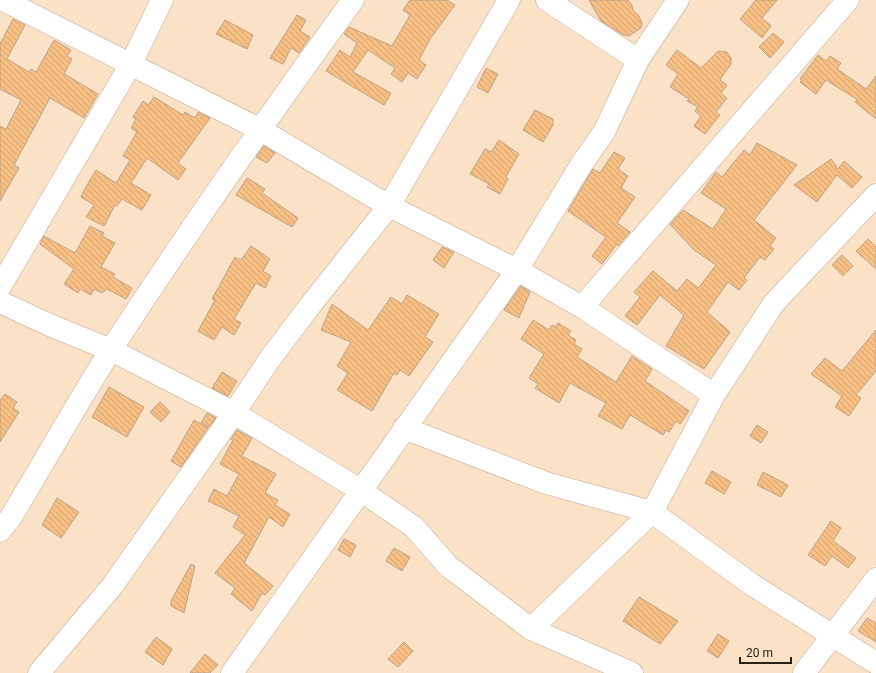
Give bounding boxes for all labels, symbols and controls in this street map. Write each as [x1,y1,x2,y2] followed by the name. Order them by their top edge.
[740,639,791,665] scale bar
[746,646,773,660] text: 20 m

